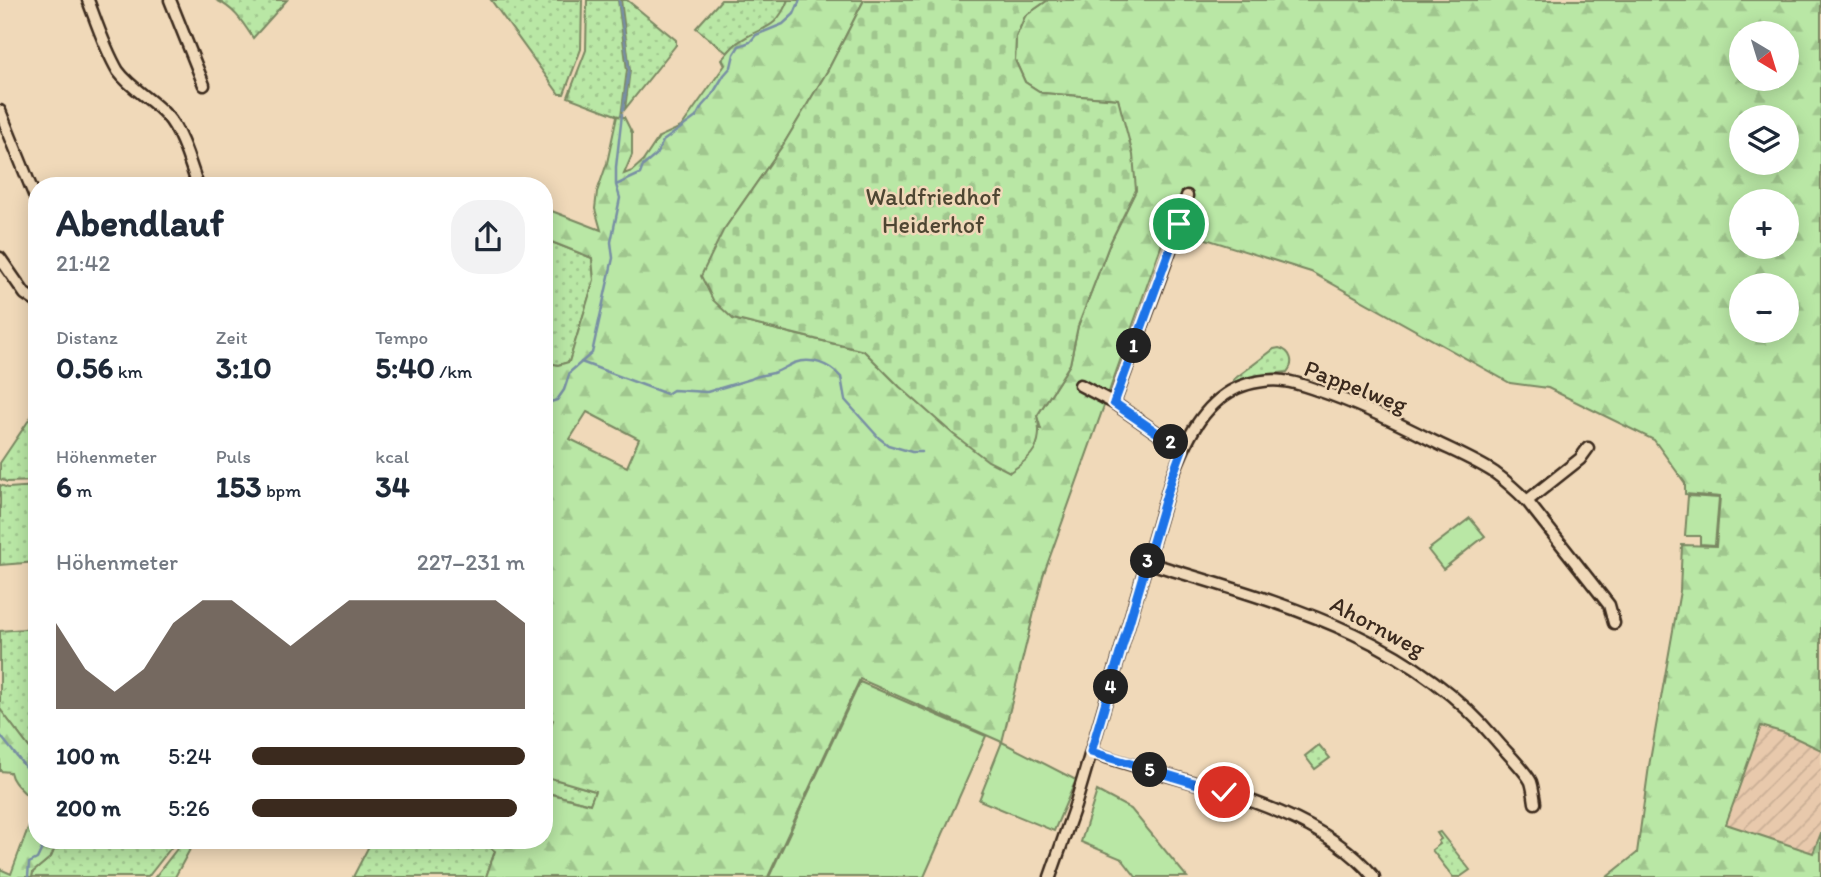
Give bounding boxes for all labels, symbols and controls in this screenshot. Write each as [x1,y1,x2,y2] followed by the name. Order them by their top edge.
[1729,21,1799,91] north arrow
[1729,21,1799,343] map controls
[1729,105,1799,175] button: layers
[866,182,1001,239] park label: Waldfriedhof Heiderhof
[1729,189,1799,259] button: +
[1149,194,1209,254] pin
[56,200,224,246] text: Abendlauf
[451,200,525,274] button: share
[1160,205,1198,243] icon: arrive
[56,249,110,277] text: 21:42
[1729,273,1799,343] button: −
[56,326,118,349] text: Distanz
[216,326,248,349] text: Zeit
[375,326,428,349] text: Tempo
[1116,328,1152,364] pin: 1
[1129,334,1138,357] text: 1
[56,349,113,386] text: 0.56
[216,349,272,386] text: 3:10
[375,349,435,386] text: 5:40
[1300,353,1412,419] street label: Pappelweg
[113,360,143,383] text: km
[435,360,472,383] text: /km
[1154,424,1188,460] pin: 2
[1166,430,1176,453] text: 2
[56,445,157,468] text: Höhenmeter
[216,445,251,468] text: Puls
[375,445,409,468] text: kcal
[56,468,72,505] text: 6
[216,468,262,505] text: 153
[375,468,410,505] text: 34
[72,479,92,502] text: m
[262,479,301,502] text: bpm
[1130,544,1166,578] pin: 3
[56,548,178,576] text: Höhenmeter
[417,548,525,576] text: 227–231 m
[1142,549,1153,572] text: 3
[1326,589,1431,663] street label: Ahornweg
[1094,670,1128,704] pin: 4
[1105,675,1116,698] text: 4
[56,742,120,770] text: 100 m
[168,742,212,770] text: 5:24
[1132,752,1168,788] pin: 5
[1145,758,1154,781] text: 5
[1194,762,1254,822] pin
[1205,773,1243,811] icon: check
[56,794,121,822] text: 200 m
[168,794,210,822] text: 5:26

